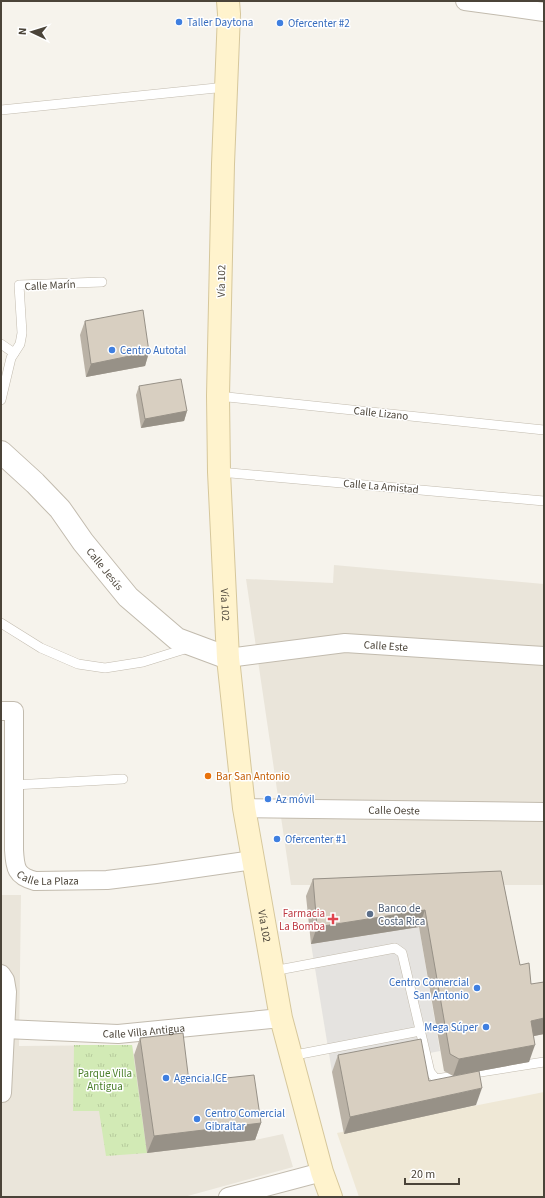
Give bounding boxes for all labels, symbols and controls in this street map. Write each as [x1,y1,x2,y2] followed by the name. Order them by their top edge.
[12,12,52,52] north arrow
[187,15,253,30] place label: Taller Daytona
[288,16,350,31] place label: Ofercenter #2
[174,17,184,27] marker: Taller Daytona
[275,18,285,28] marker: Ofercenter #2
[15,27,30,36] text: N
[214,265,229,297] street label: Vía 102
[24,277,76,294] street label: Calle Marín
[120,343,187,358] place label: Centro Autotal
[107,345,117,355] marker: Centro Autotal
[353,403,409,424] street label: Calle Lizano
[343,476,419,497] street label: Calle La Amistad
[83,545,127,594] street label: Calle Jesús
[217,588,233,621] street label: Vía 102
[363,637,409,655] street label: Calle Este
[216,769,290,784] place label: Bar San Antonio
[203,771,213,781] marker: Bar San Antonio
[276,792,315,807] place label: Az móvil
[263,794,273,804] marker: Az móvil
[368,803,420,818] street label: Calle Oeste
[285,832,347,847] place label: Ofercenter #1
[272,834,282,844] marker: Ofercenter #1
[13,867,79,889] street label: Calle La Plaza
[378,901,425,929] place label: Banco de Costa Rica
[279,906,325,934] place label: Farmacia La Bomba
[254,909,275,943] street label: Vía 102
[365,909,375,919] marker: Banco de Costa Rica
[328,914,338,924] marker: Farmacia La Bomba
[389,975,469,1003] place label: Centro Comercial San Antonio
[472,983,482,993] marker: Centro Comercial San Antonio
[102,1020,186,1042] street label: Calle Villa Antigua
[424,1020,478,1035] place label: Mega Súper
[481,1022,491,1032] marker: Mega Súper
[78,1066,132,1094] park label: Parque Villa Antigua
[174,1071,227,1086] place label: Agencia ICE
[161,1073,171,1083] marker: Agencia ICE
[205,1106,285,1134] place label: Centro Comercial Gibraltar
[192,1114,202,1124] marker: Centro Comercial Gibraltar
[405,1160,459,1186] scale bar
[411,1166,435,1183] text: 20 m

